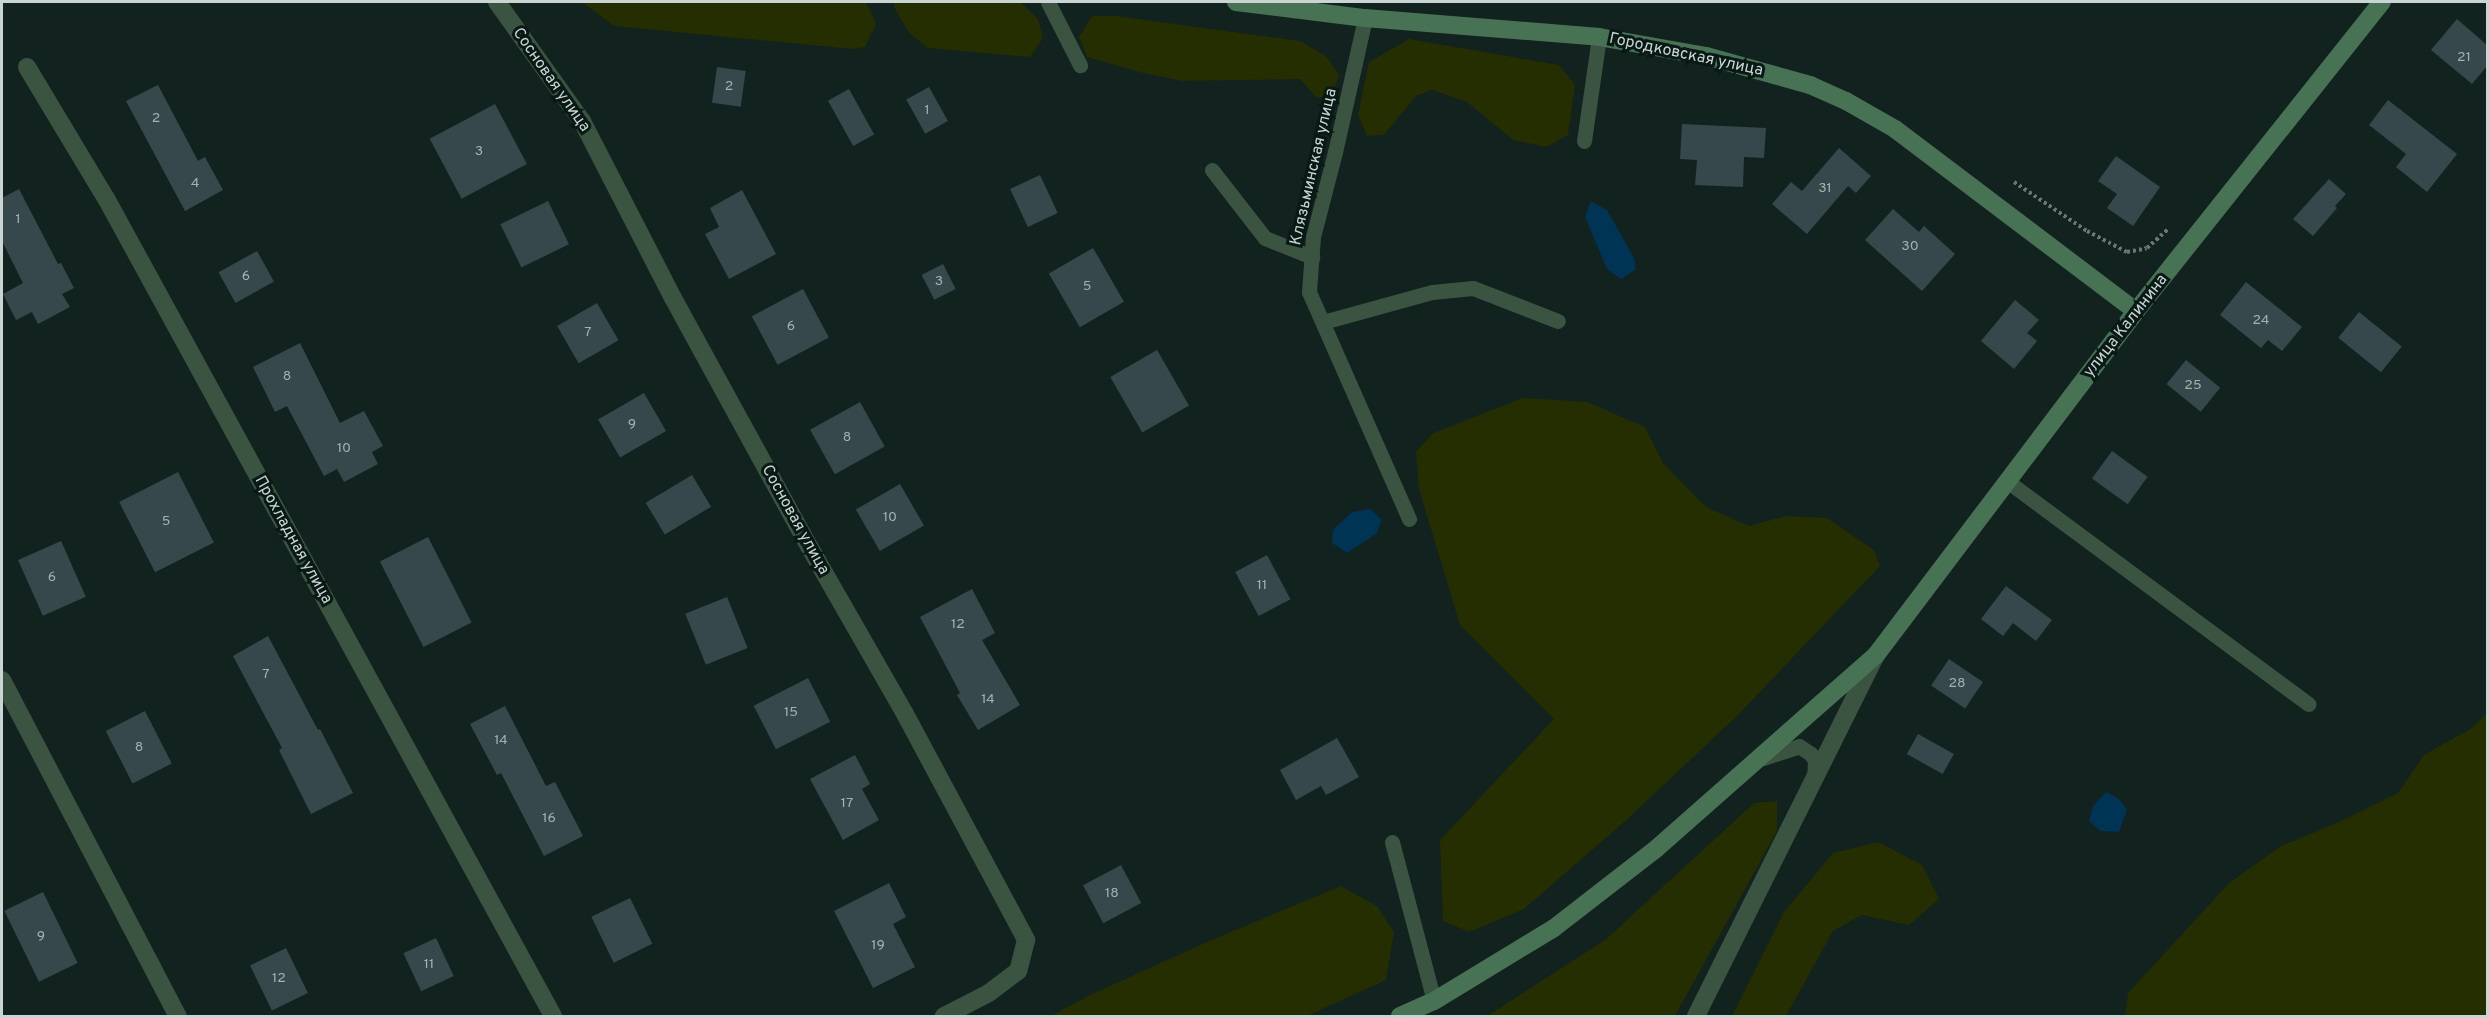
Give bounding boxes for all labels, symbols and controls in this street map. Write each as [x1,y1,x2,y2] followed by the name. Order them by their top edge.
[508,24,594,136] street label: Сосновая улица
[1607,29,1765,81] street label: Городковская улица
[2457,50,2471,66] house number: 21
[725,79,733,95] house number: 2
[1287,87,1341,247] street label: Клязьминская улица
[924,103,930,119] house number: 1
[152,111,160,127] house number: 2
[475,144,483,160] house number: 3
[191,176,199,192] house number: 4
[1818,181,1832,197] house number: 31
[15,212,21,228] house number: 1
[1901,239,1919,255] house number: 30
[242,269,250,285] house number: 6
[2080,271,2172,381] street label: улица Калинина
[935,274,943,290] house number: 3
[1083,279,1091,295] house number: 5
[2252,313,2270,329] house number: 24
[787,319,795,335] house number: 6
[584,325,592,341] house number: 7
[283,369,291,385] house number: 8
[2184,378,2202,394] house number: 25
[628,417,636,433] house number: 9
[843,430,851,446] house number: 8
[337,441,351,457] house number: 10
[757,462,833,578] street label: Сосновая улица
[250,473,336,607] street label: Прохладная улица
[883,510,897,526] house number: 10
[162,514,170,530] house number: 5
[48,570,56,586] house number: 6
[1257,578,1267,594] house number: 11
[951,617,965,633] house number: 12
[262,667,270,683] house number: 7
[1948,676,1966,692] house number: 28
[981,692,995,708] house number: 14
[784,705,798,721] house number: 15
[494,733,508,749] house number: 14
[135,740,143,756] house number: 8
[841,796,853,812] house number: 17
[542,811,556,827] house number: 16
[1105,886,1119,902] house number: 18
[37,929,45,945] house number: 9
[871,938,885,954] house number: 19
[424,957,434,973] house number: 11
[272,971,286,987] house number: 12

